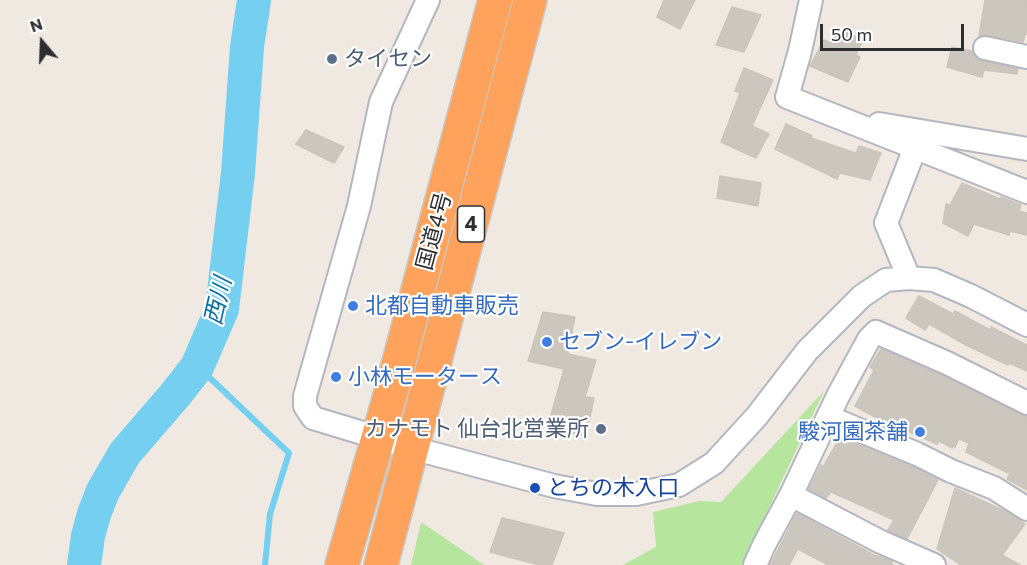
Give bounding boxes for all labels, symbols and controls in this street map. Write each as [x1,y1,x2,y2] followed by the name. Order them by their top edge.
[12,12,72,72] north arrow
[823,12,967,50] scale bar
[27,14,45,35] text: N
[831,23,872,45] text: 50 m
[344,46,432,72] place label: タイセン
[325,52,339,66] marker: タイセン
[411,189,457,273] street label: 国道4号
[458,206,484,242] road number: 4
[199,274,237,328] water label: 西川
[365,293,519,319] place label: 北都自動車販売
[346,299,360,313] marker: 北都自動車販売
[559,329,722,355] place label: セブン-イレブン
[540,335,554,349] marker: セブン-イレブン
[348,364,502,390] place label: 小林モータース
[329,370,343,384] marker: 小林モータース
[365,416,589,442] place label: カナモト 仙台北営業所
[798,419,908,445] place label: 駿河園茶舗
[594,422,608,436] marker: カナモト 仙台北営業所
[913,425,927,439] marker: 駿河園茶舗
[547,475,679,501] place label: とちの木入口
[528,481,542,495] marker: とちの木入口

